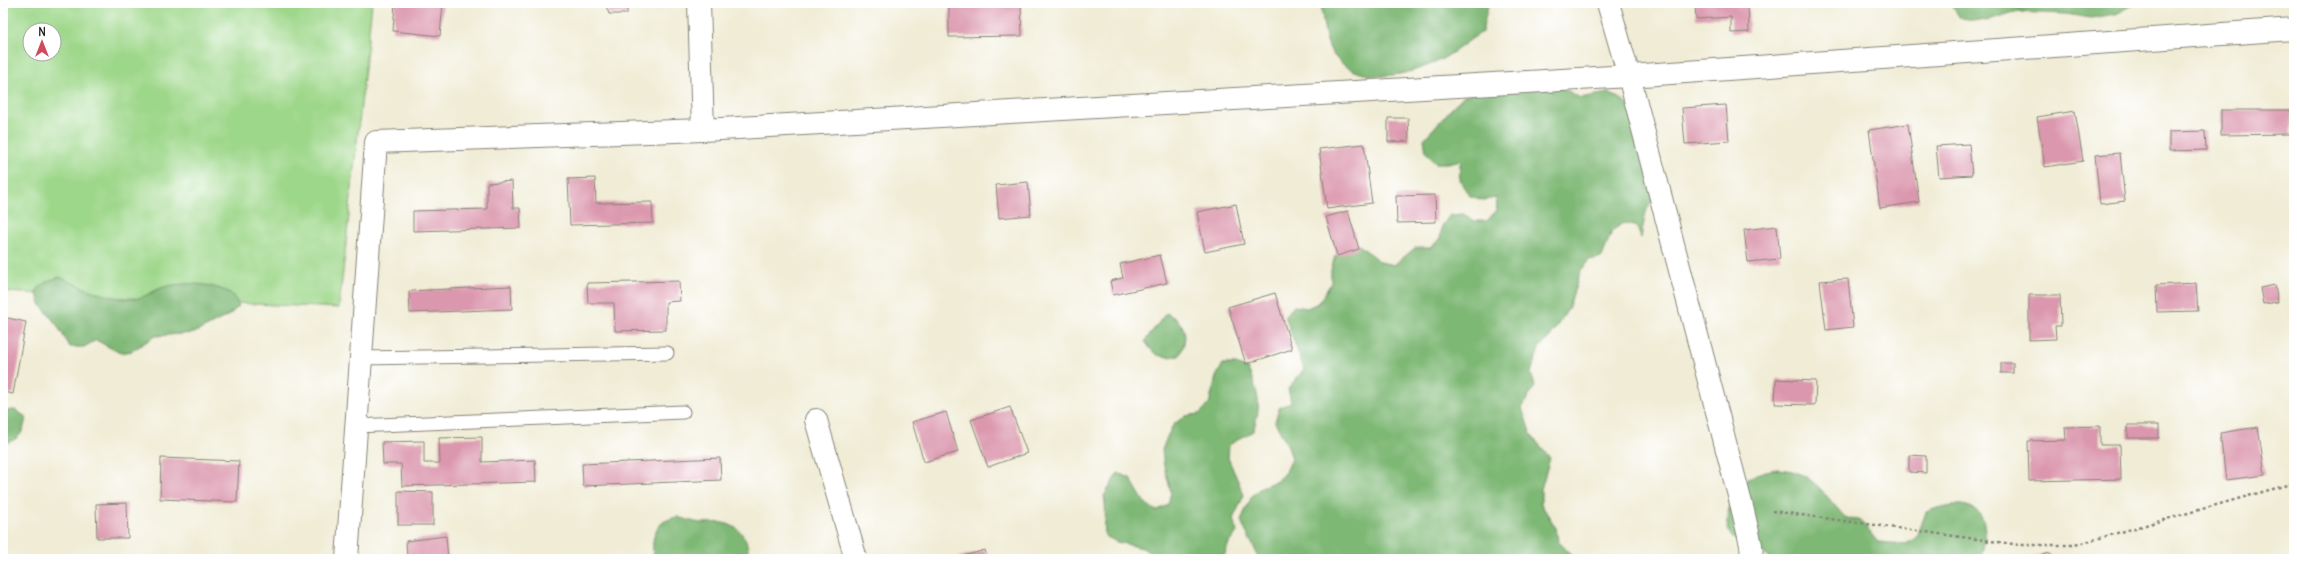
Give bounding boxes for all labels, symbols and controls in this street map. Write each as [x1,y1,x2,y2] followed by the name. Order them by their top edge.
[22,22,62,62] north arrow
[38,25,46,39] text: N

